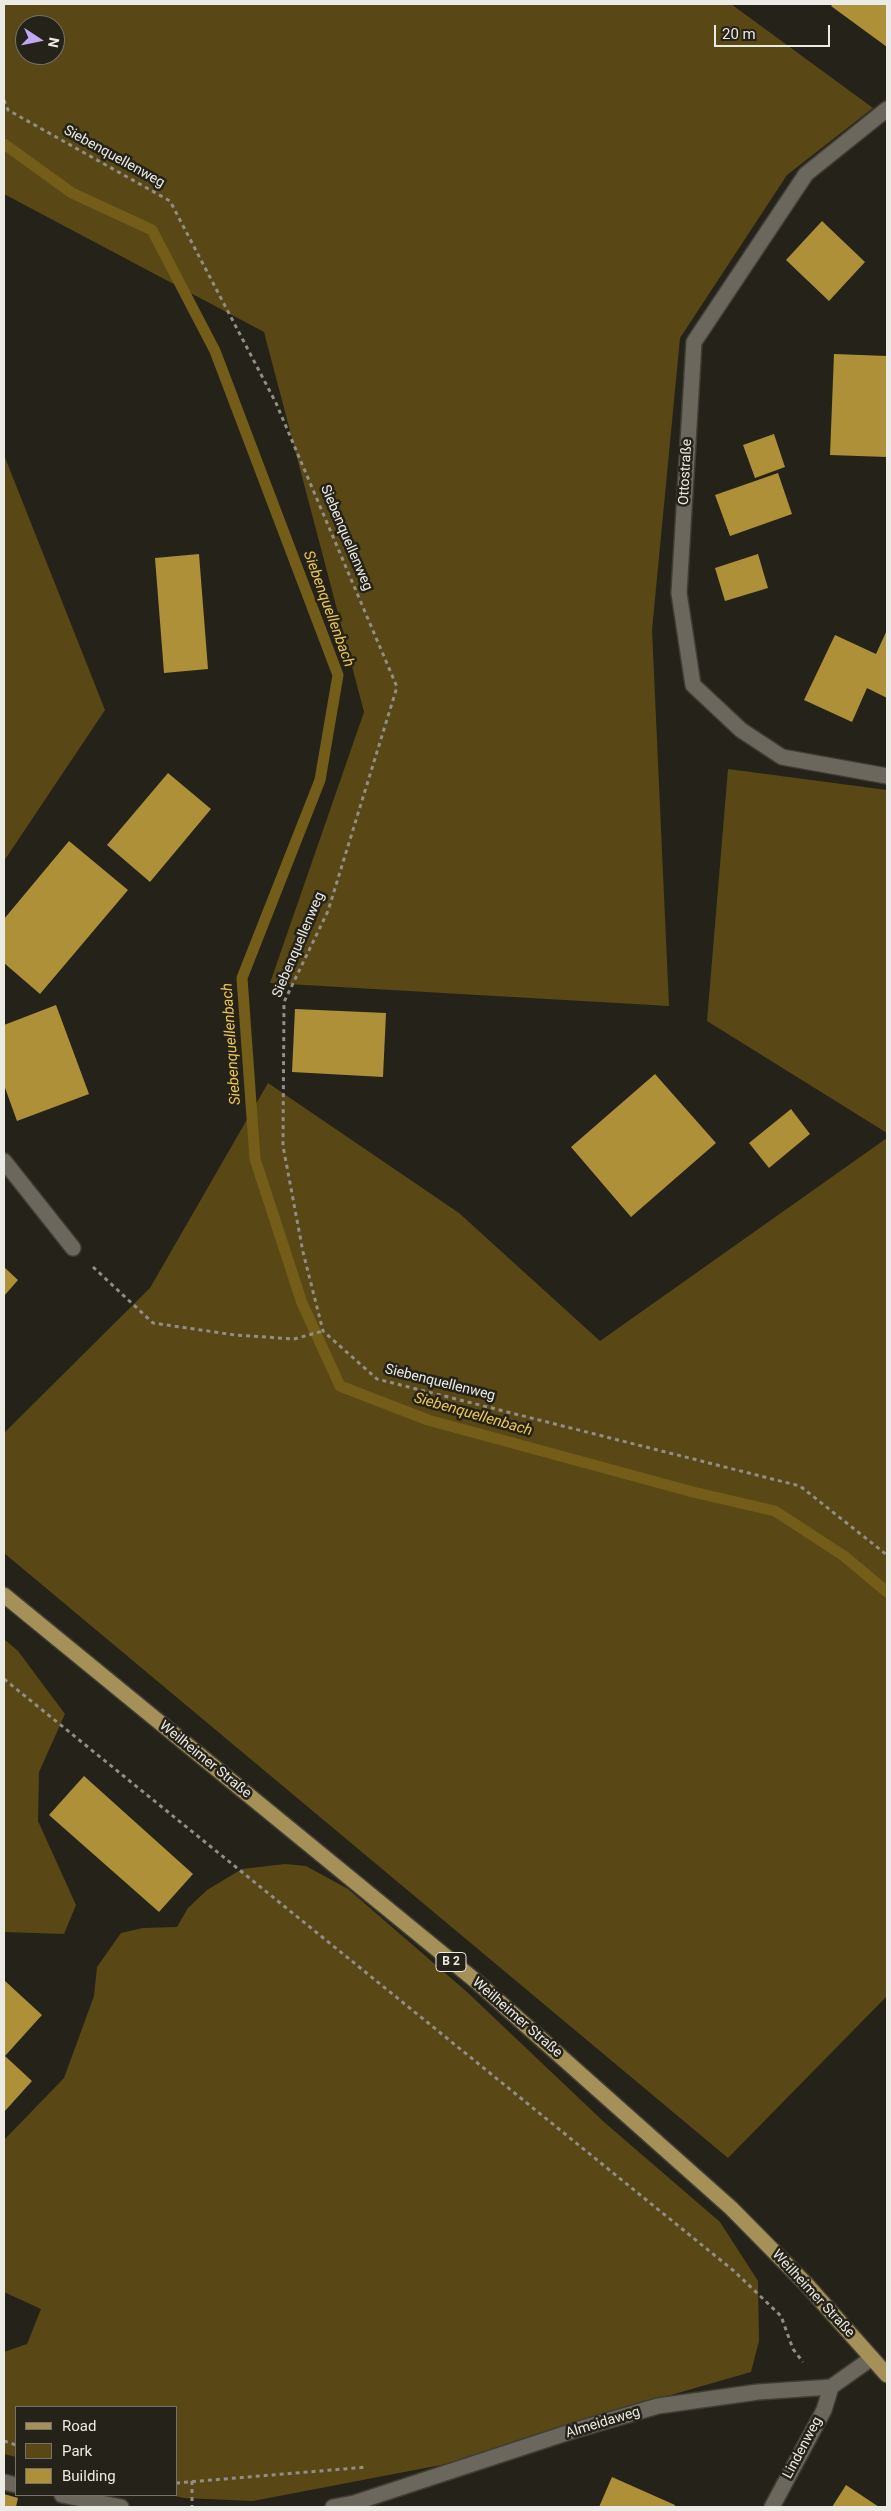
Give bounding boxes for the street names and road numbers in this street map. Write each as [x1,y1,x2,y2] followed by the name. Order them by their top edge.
[61,122,167,192] street label: Siebenquellenweg
[676,438,696,506] street label: Ottostraße
[316,483,376,593] street label: Siebenquellenweg
[269,890,329,1000] street label: Siebenquellenweg
[383,1361,497,1405] street label: Siebenquellenweg
[156,1718,254,1802] street label: Weilheimer Straße
[436,1952,466,1971] road number: B 2
[469,1974,565,2062] street label: Weilheimer Straße
[768,2247,858,2341] street label: Weilheimer Straße
[564,2404,642,2442] street label: Almeidaweg
[780,2414,826,2482] street label: Lindenweg

